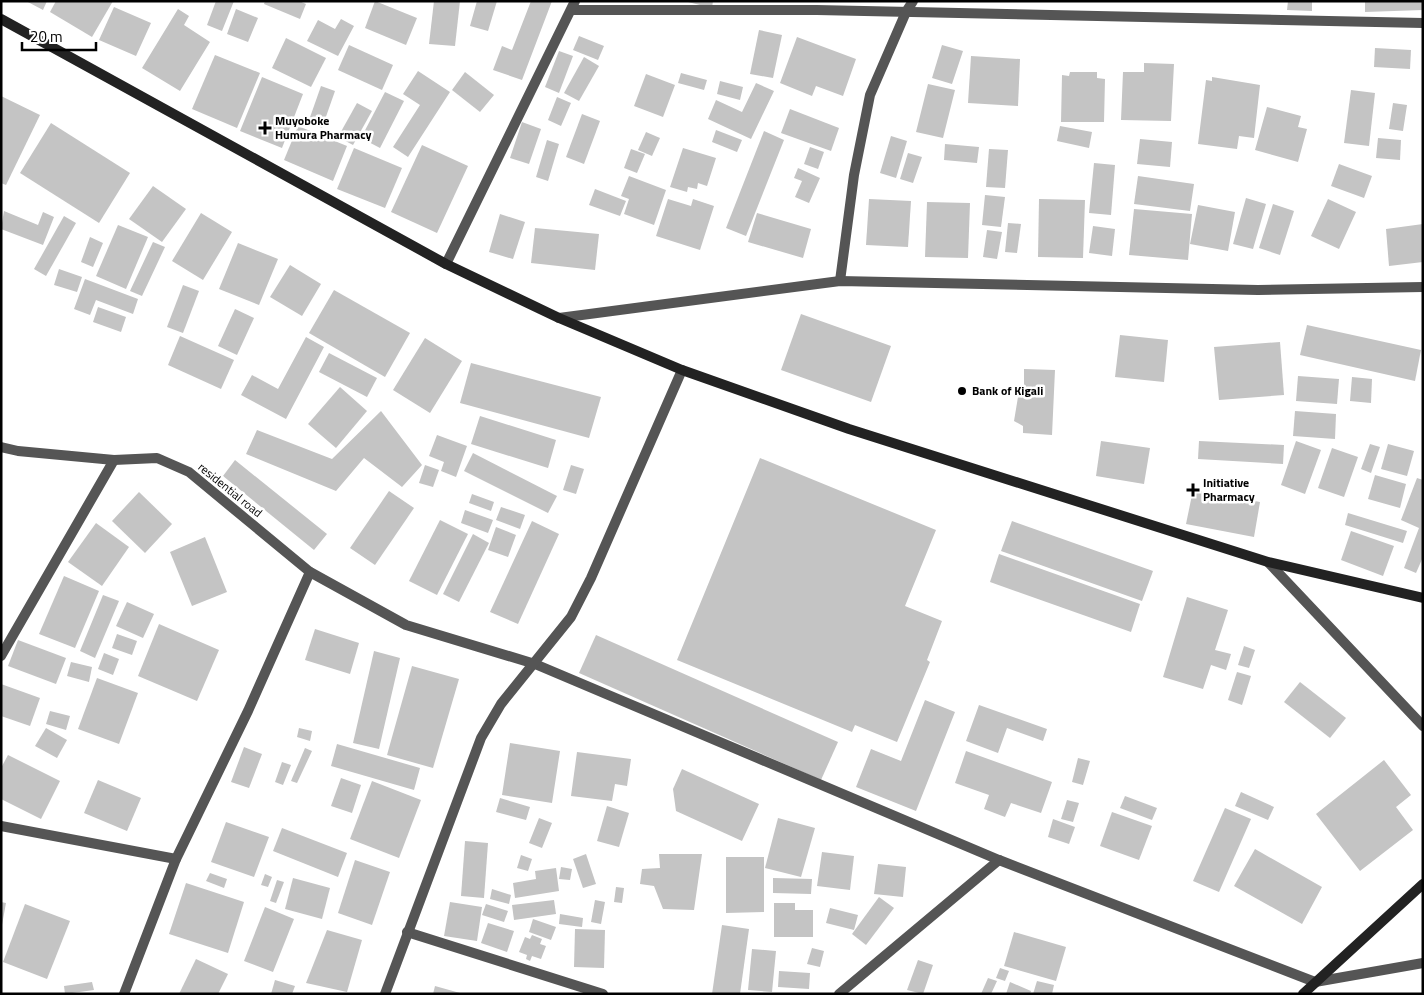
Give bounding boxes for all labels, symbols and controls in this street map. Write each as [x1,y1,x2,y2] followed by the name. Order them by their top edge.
[22,20,96,52] scale bar
[30,25,63,48] text: 20 m
[275,111,372,144] place label: Muyoboke Humura Pharmacy
[259,122,271,134] marker: Muyoboke Humura Pharmacy
[972,381,1043,400] place label: Bank of Kigali
[956,385,968,397] marker: Bank of Kigali
[194,458,267,522] street label: residential road
[1203,473,1255,506] place label: Initiative Pharmacy
[1187,484,1199,496] marker: Initiative Pharmacy

